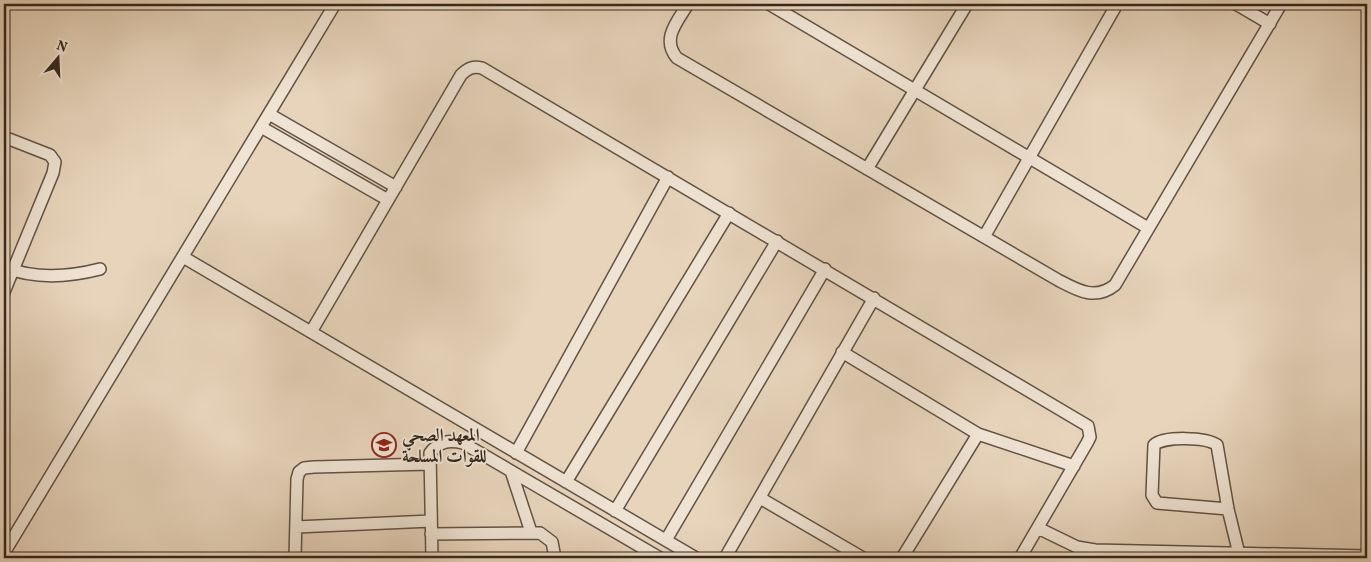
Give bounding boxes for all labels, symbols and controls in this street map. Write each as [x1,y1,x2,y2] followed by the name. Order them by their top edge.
[32,32,82,82] north arrow
[54,36,70,58] text: N
[402,424,487,470] place label: المعهد الصحي للقوات المسلحة
[371,432,397,458] school or university icon: المعهد الصحي للقوات المسلحة

